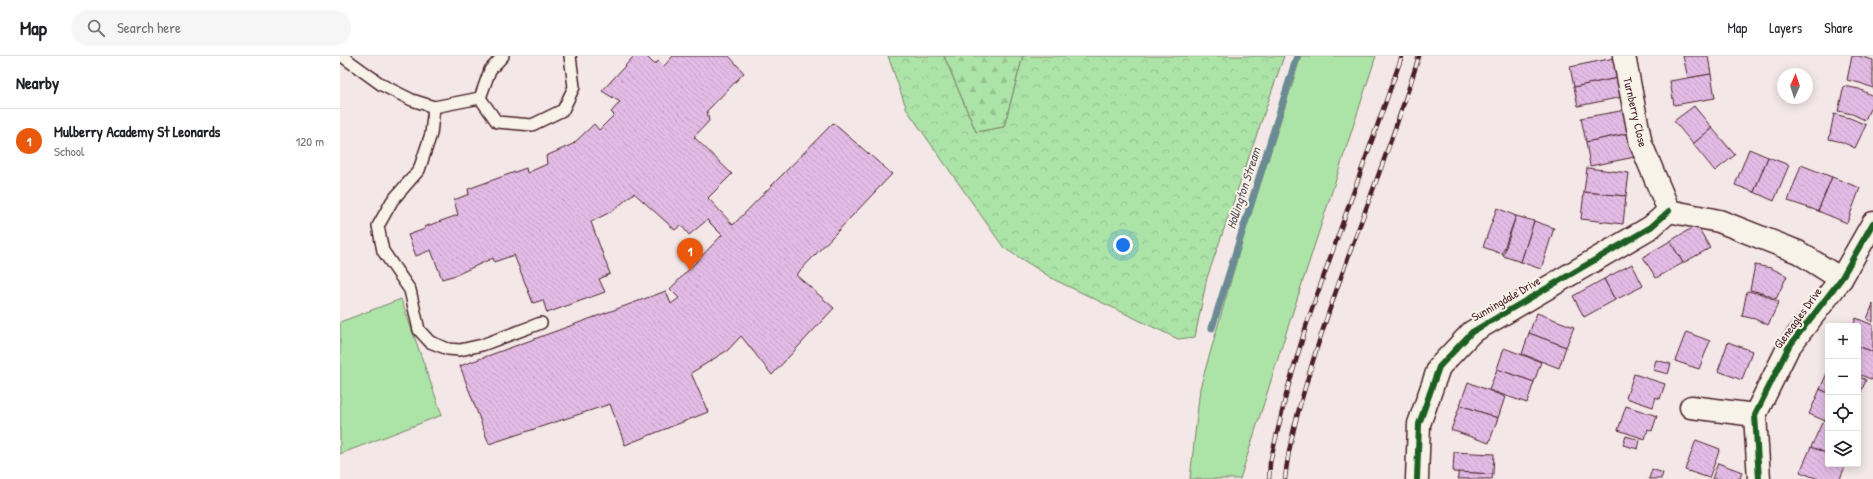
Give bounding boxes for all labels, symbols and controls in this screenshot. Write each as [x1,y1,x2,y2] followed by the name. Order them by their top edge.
[71,10,351,46] search box
[20,15,47,41] text: Map
[85,17,107,39] icon: search
[117,17,181,38] text: Search here
[1727,18,1747,37] text: Map
[1769,18,1802,37] text: Layers
[1824,18,1853,37] text: Share
[1777,68,1813,104] north arrow
[16,71,59,94] text: Nearby
[1619,75,1652,149] street label: Turnberry Close
[54,121,220,142] text: Mulberry Academy St Leonards
[27,132,31,150] text: 1
[296,132,324,150] text: 120 m
[54,142,84,160] text: School
[1221,144,1266,231] water label: Hollington Stream
[1113,235,1133,255] your location
[677,238,703,271] pin: 1
[1468,272,1544,325] street label: Sunningdale Drive
[1770,283,1826,352] street label: Gleneagles Drive
[1825,323,1861,467] map controls
[1825,323,1861,359] button: +
[1825,359,1861,395] button: −
[1825,395,1861,431] button: locate
[1825,431,1861,467] button: layers

